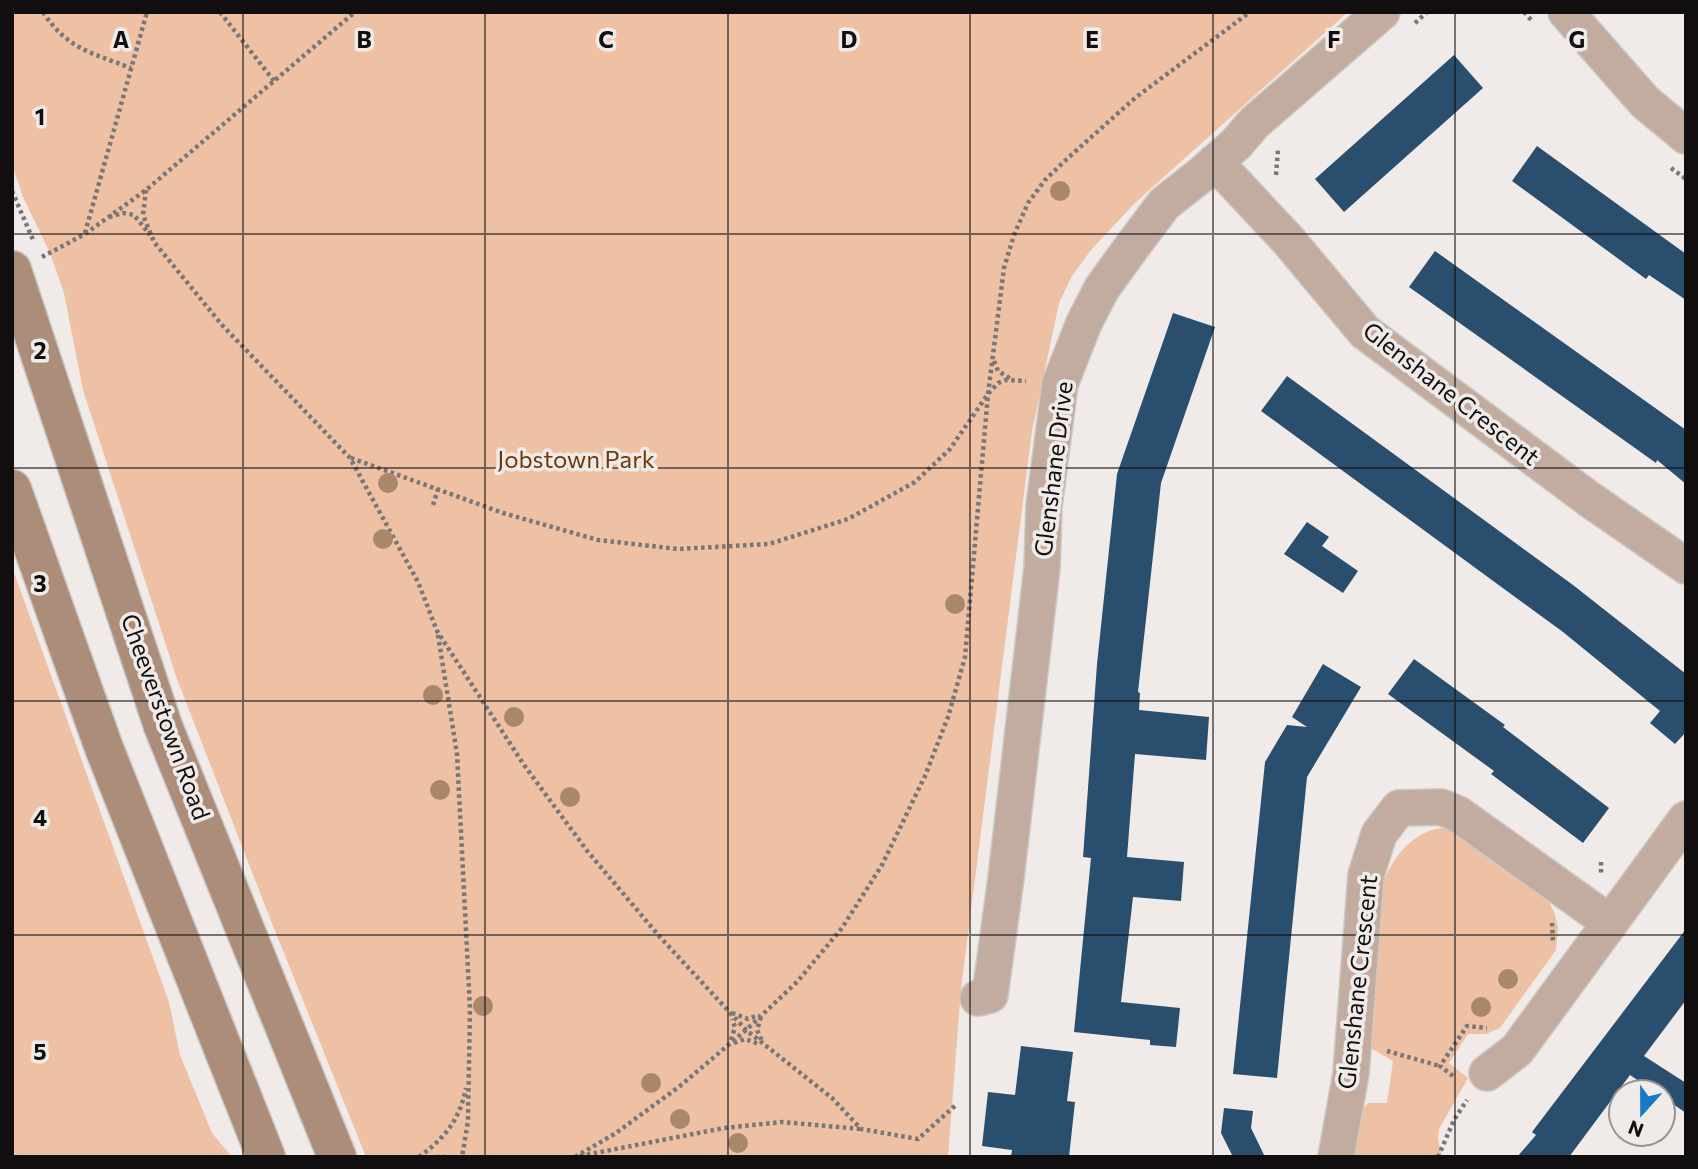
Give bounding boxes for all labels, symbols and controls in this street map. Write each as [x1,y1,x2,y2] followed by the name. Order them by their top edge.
[113,25,130,53] text: A
[356,25,372,53] text: B
[598,25,614,53] text: C
[841,25,858,53] text: D
[1085,25,1099,53] text: E
[1327,25,1341,53] text: F
[1569,25,1585,53] text: G
[35,102,45,130] text: 1
[1358,315,1546,471] street label: Glenshane Crescent
[33,336,47,364] text: 2
[1027,380,1078,558] street label: Glenshane Drive
[497,444,655,473] park label: Jobstown Park
[33,569,47,597] text: 3
[116,610,217,823] street label: Cheeverstown Road
[33,803,47,831] text: 4
[1331,873,1382,1091] street label: Glenshane Crescent
[33,1037,47,1065] text: 5
[1607,1078,1677,1148] north arrow
[1625,1116,1647,1143] text: N

